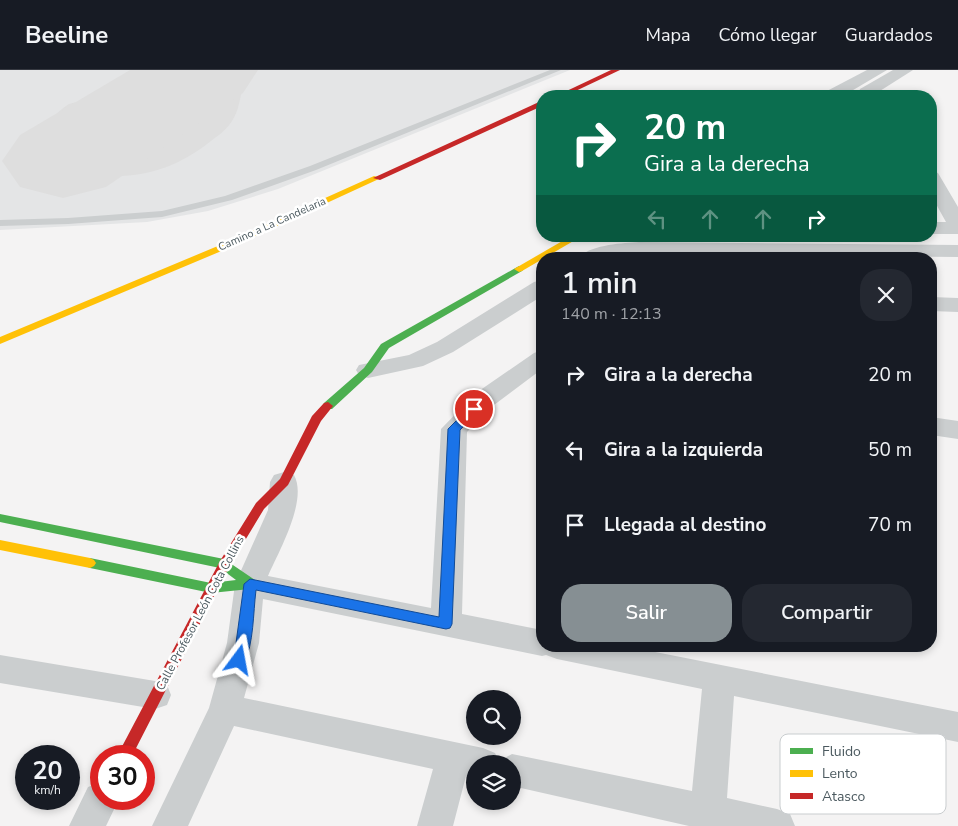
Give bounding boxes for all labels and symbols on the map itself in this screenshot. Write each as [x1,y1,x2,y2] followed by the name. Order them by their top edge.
[216,193,328,255] street label: Camino a La Candelaria
[453,388,495,430] pin
[152,533,248,693] street label: Calle Profesor León Cota Collins
[212,633,264,685] position arrow
[780,734,946,814] legend
[822,742,861,761] text: Fluido
[90,745,155,810] speed limit sign: 30
[822,764,858,783] text: Lento
[822,787,865,806] text: Atasco

